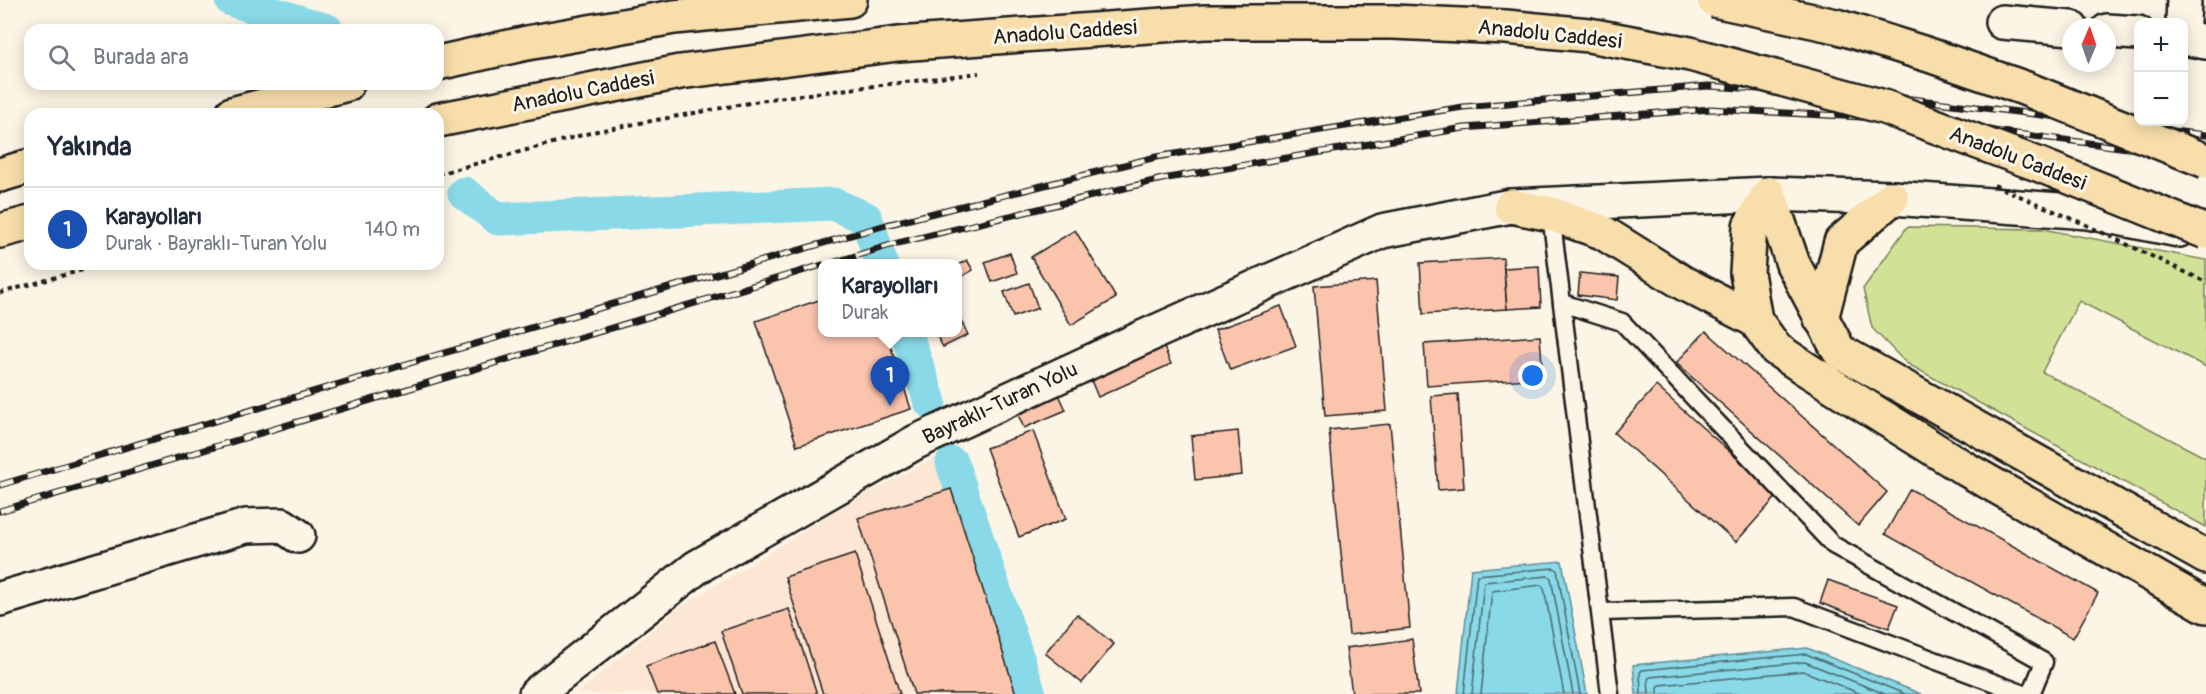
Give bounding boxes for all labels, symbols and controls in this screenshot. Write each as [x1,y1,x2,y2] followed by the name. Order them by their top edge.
[992,14,1138,51] street label: Anadolu Caddesi
[1477,14,1623,56] street label: Anadolu Caddesi
[2062,18,2116,72] north arrow
[2134,18,2188,126] map controls
[2134,18,2188,72] button: +
[24,24,444,90] search box
[45,41,78,74] icon: search
[93,43,189,71] text: Burada ara
[510,64,657,119] street label: Anadolu Caddesi
[2134,72,2188,126] button: −
[1945,120,2090,197] street label: Anadolu Caddesi
[48,131,132,163] text: Yakında
[105,203,202,231] text: Karayolları
[64,217,71,242] text: 1
[365,217,420,242] text: 140 m
[105,231,327,256] text: Durak · Bayraklı-Turan Yolu
[818,259,962,337] popup
[841,272,939,300] text: Karayolları
[841,300,888,325] text: Durak
[870,356,910,406] pin: 1
[918,356,1082,451] street label: Bayraklı-Turan Yolu
[1518,361,1547,390] your location

